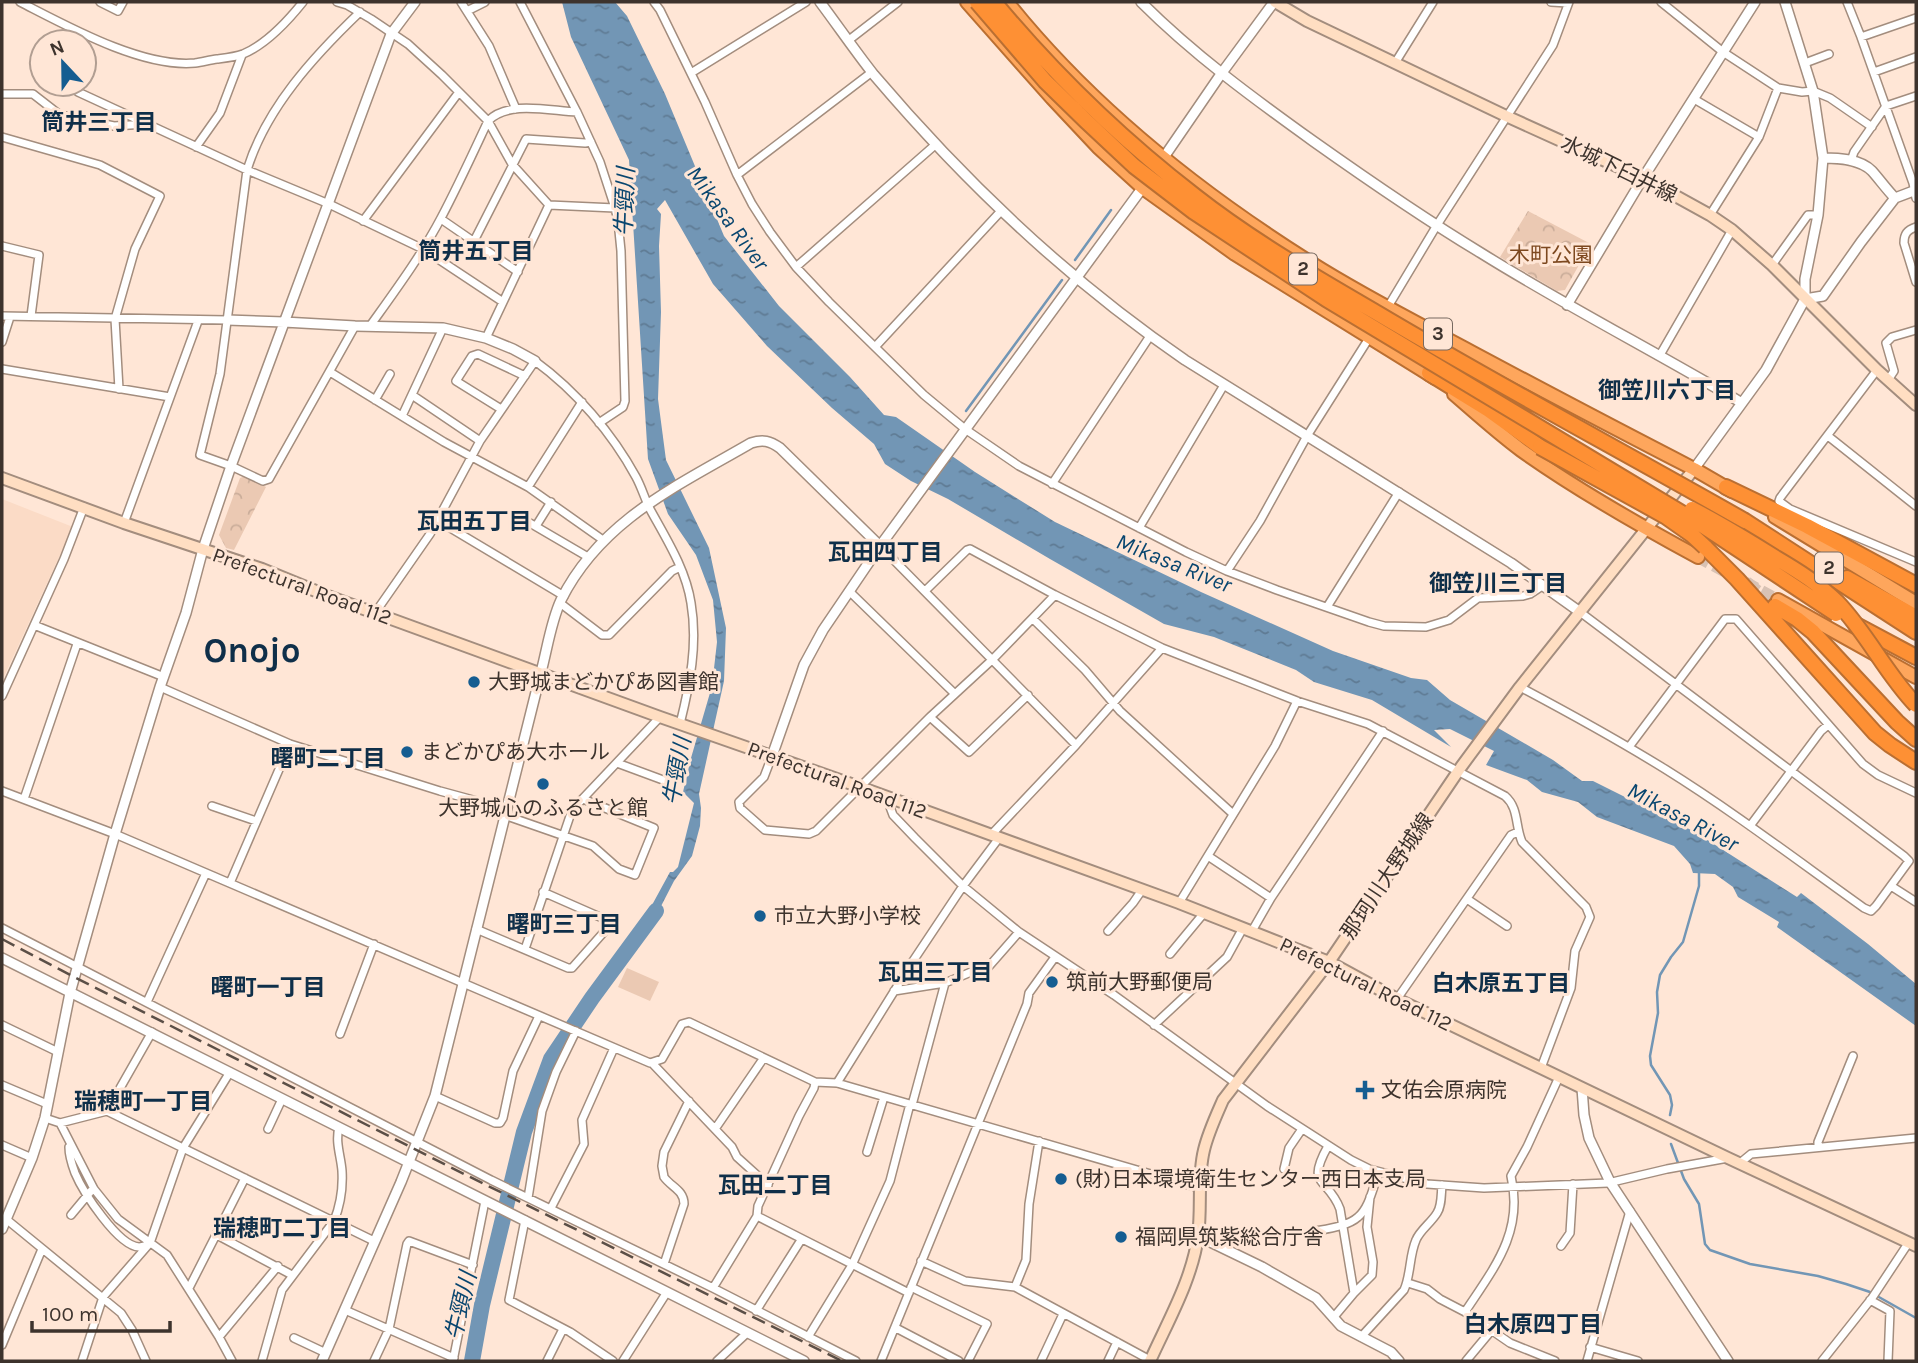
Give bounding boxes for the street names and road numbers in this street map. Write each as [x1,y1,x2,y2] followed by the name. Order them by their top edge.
[1557,131,1681,207] street label: 水城下臼井線
[1289,254,1317,284] road number: 2
[1424,318,1452,350] road number: 3
[209,542,395,630] street label: Prefectural Road 112
[1815,552,1843,583] road number: 2
[744,736,930,824] street label: Prefectural Road 112
[1336,808,1438,944] street label: 那珂川大野城線
[1276,932,1456,1036] street label: Prefectural Road 112

